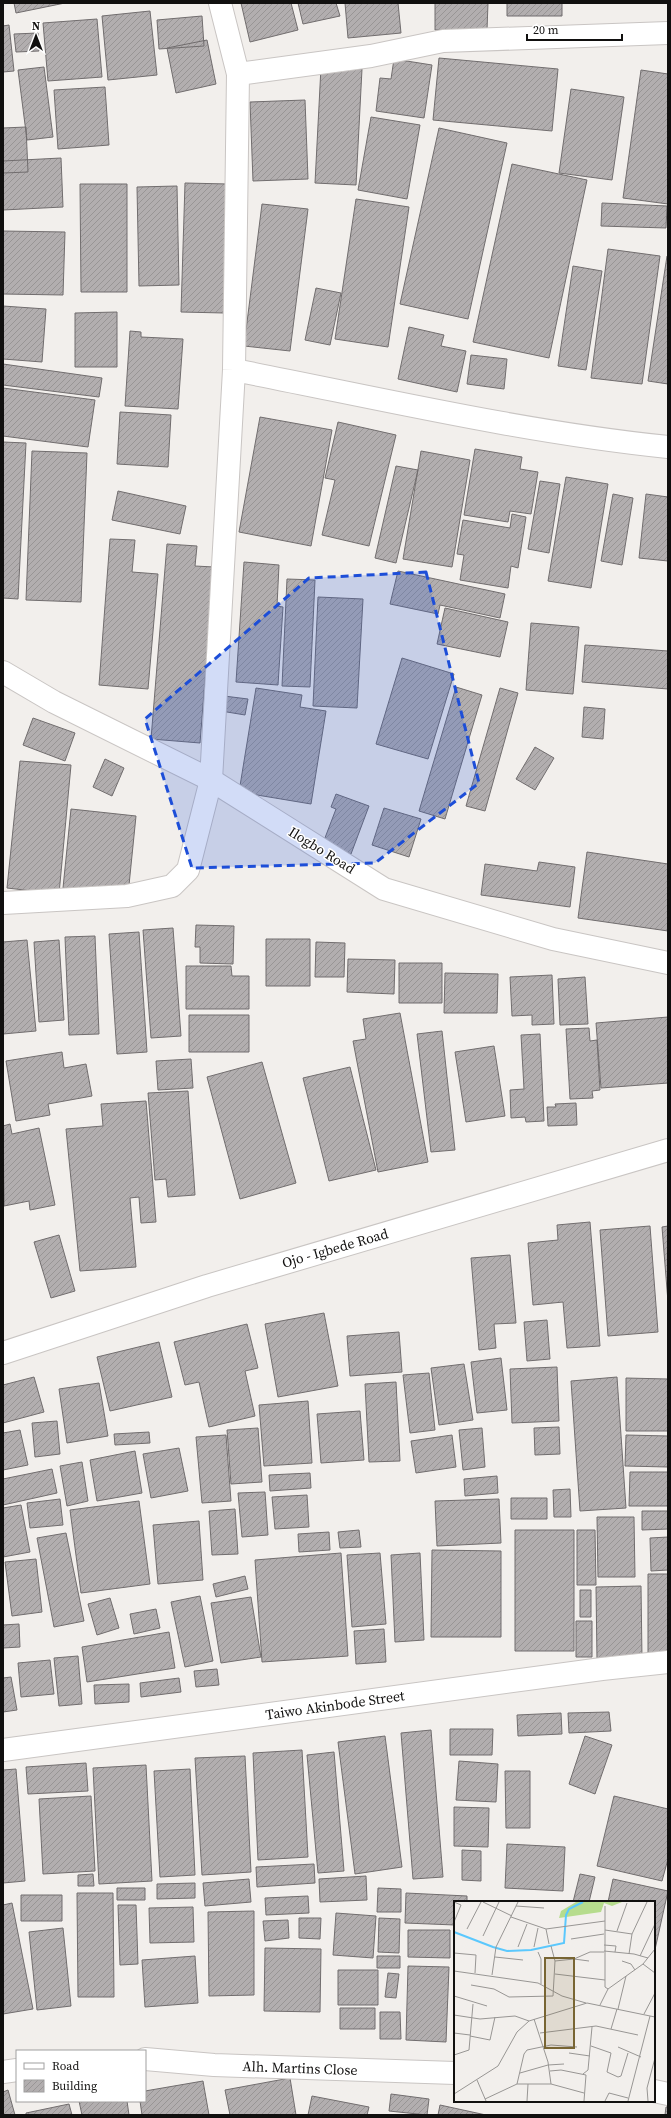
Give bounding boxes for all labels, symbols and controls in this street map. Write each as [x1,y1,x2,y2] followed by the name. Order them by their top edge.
[16,16,56,56] north arrow
[527,16,622,42] scale bar
[32,19,40,34] text: N
[533,22,559,38] text: 20 m
[285,822,359,878] street label: Ilogbo Road
[280,1223,391,1273] street label: Ojo - Igbede Road
[264,1685,406,1725] street label: Taiwo Akinbode Street
[454,1901,655,2102] inset map
[16,2050,146,2102] legend
[242,2056,358,2080] street label: Alh. Martins Close
[52,2058,79,2074] text: Road
[52,2078,97,2094] text: Building

